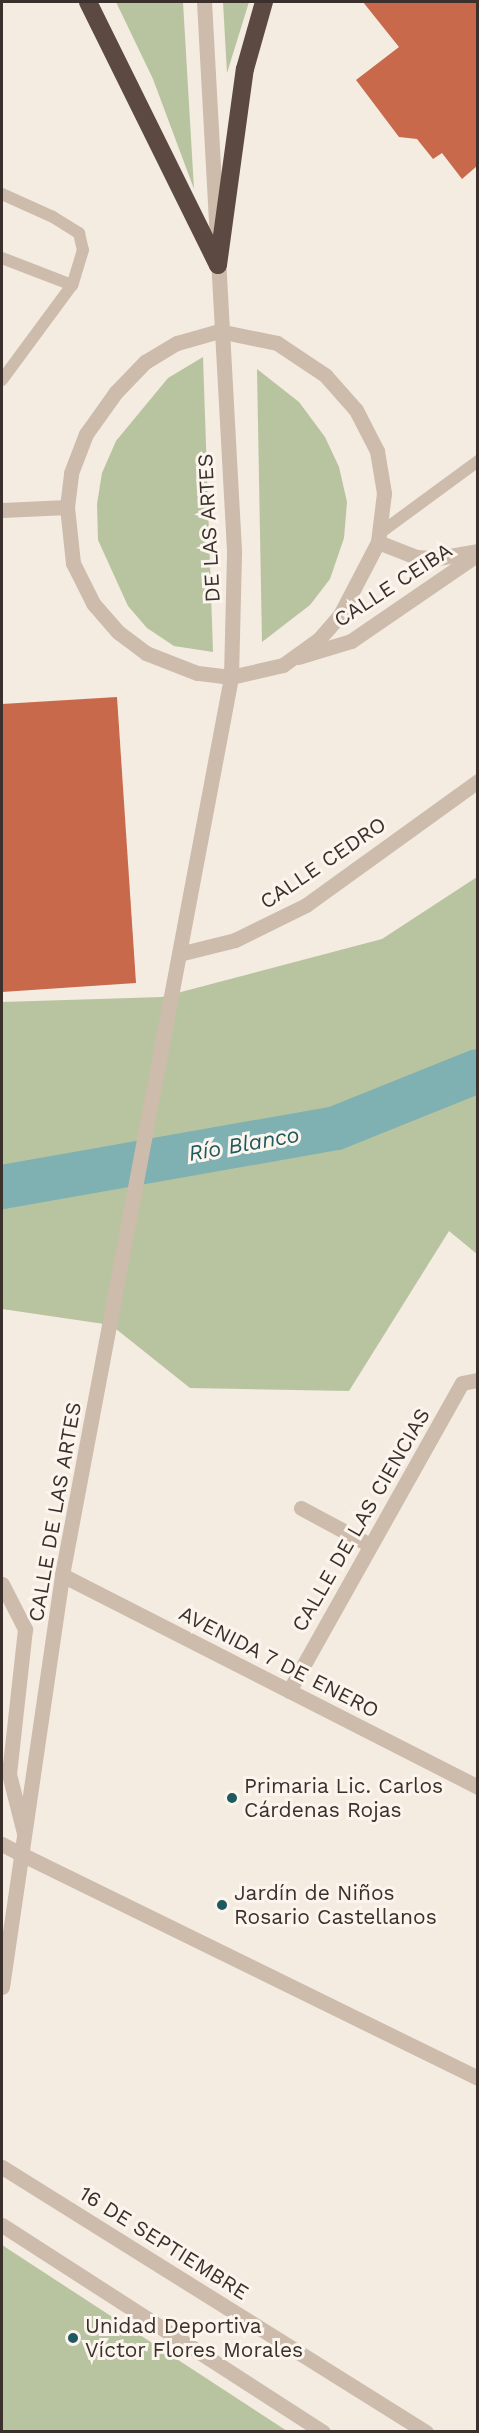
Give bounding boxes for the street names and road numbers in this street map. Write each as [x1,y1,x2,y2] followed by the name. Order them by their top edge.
[193,453,225,603] street label: DE LAS ARTES
[329,538,457,632] street label: CALLE CEIBA
[255,812,391,914] street label: CALLE CEDRO
[23,1400,87,1624] street label: CALLE DE LAS ARTES
[287,1404,435,1636] street label: CALLE DE LAS CIENCIAS
[174,1600,384,1724] street label: AVENIDA 7 DE ENERO
[75,2181,253,2305] street label: 16 DE SEPTIEMBRE

